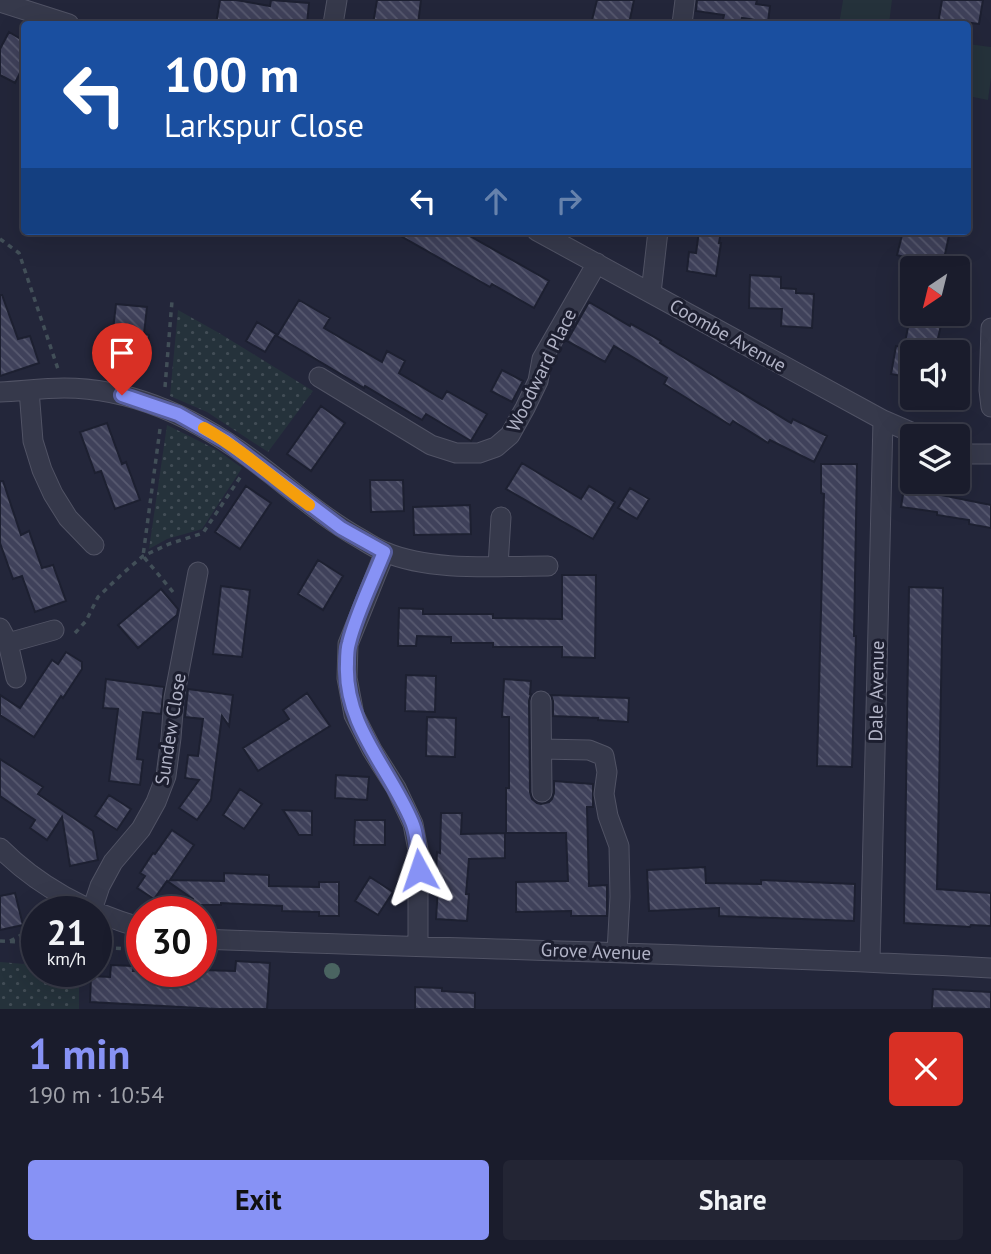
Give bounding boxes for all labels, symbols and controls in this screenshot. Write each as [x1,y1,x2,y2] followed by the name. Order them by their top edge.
[164,42,299,106] text: 100 m
[49,49,140,140] icon: left
[164,104,364,146] text: Larkspur Close
[404,182,442,220] icon: left
[477,182,515,220] icon: ahead
[550,182,588,220] icon: right
[900,256,970,326] north arrow
[900,256,970,494] map controls
[665,293,791,377] street label: Coombe Avenue
[501,304,581,436] street label: Woodward Place
[92,323,152,395] pin
[103,334,141,372] icon: arrive
[900,340,970,410] button: sound
[900,424,970,494] button: layers
[863,640,889,742] street label: Dale Avenue
[149,671,191,787] street label: Sundew Close
[382,833,456,907] position arrow
[126,896,217,987] speed limit sign: 30
[47,909,86,955] text: 21
[540,937,652,965] street label: Grove Avenue
[47,947,86,970] text: km/h
[28,1026,130,1081] text: 1 min
[889,1032,963,1106] button: close
[28,1080,164,1109] text: 190 m · 10:54
[28,1160,489,1240] button: Exit
[503,1160,963,1240] button: Share

